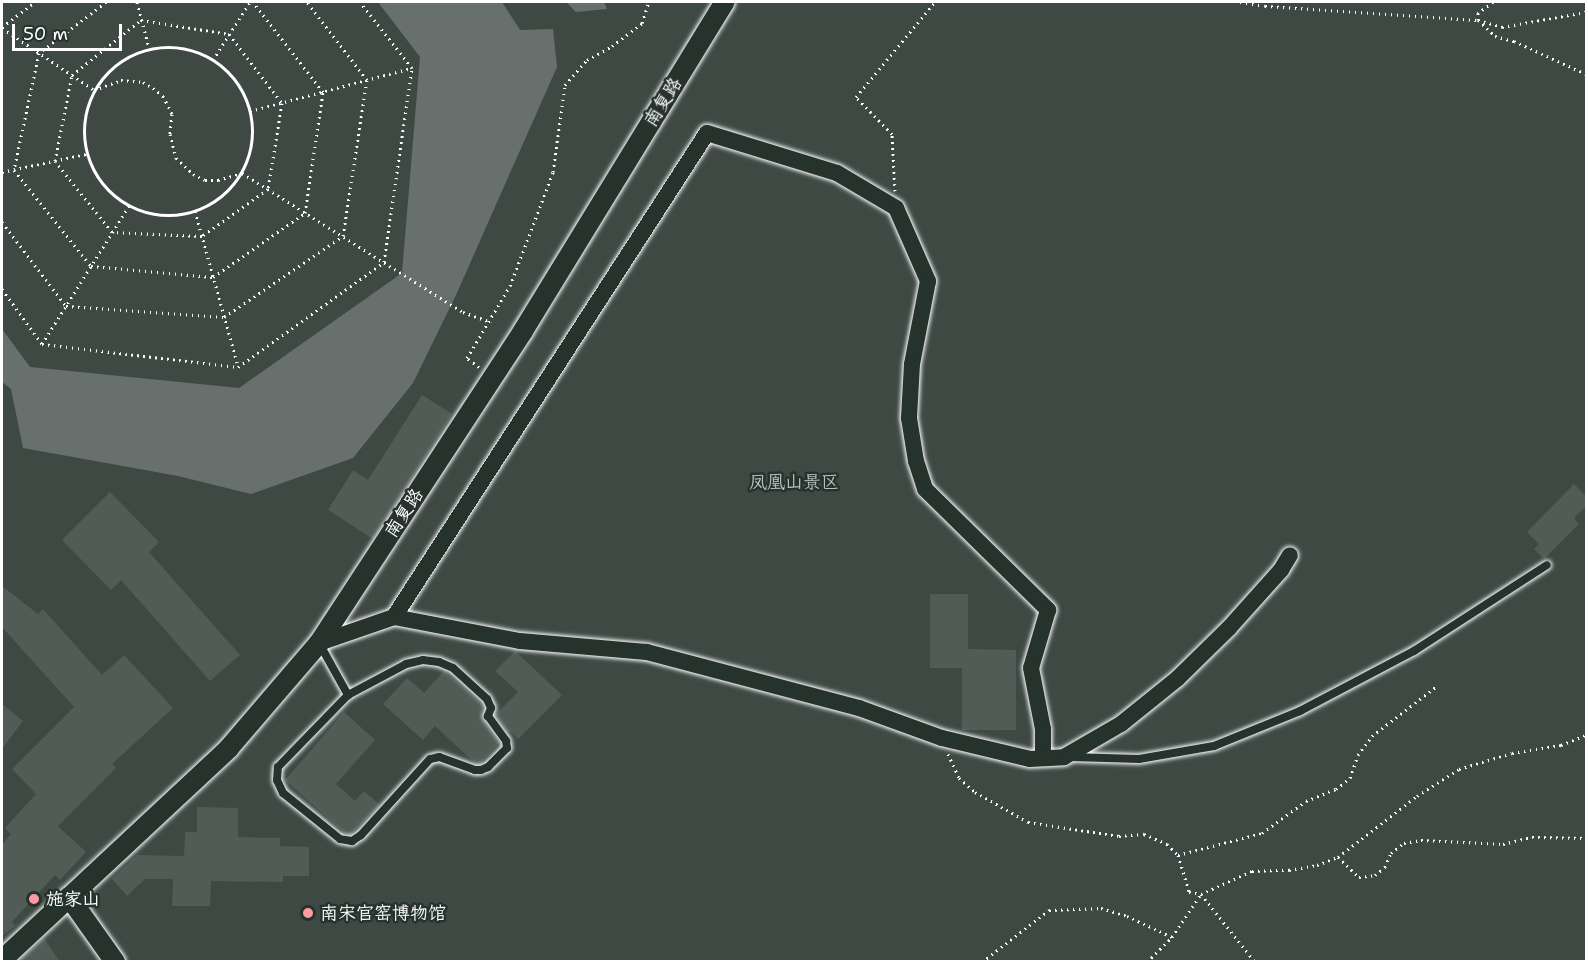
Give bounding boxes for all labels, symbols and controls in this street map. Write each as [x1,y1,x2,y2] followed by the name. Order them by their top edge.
[15,12,124,50] scale bar
[23,22,68,46] text: 50 m
[640,73,686,131] street label: 南复路
[749,471,839,493] park label: 凤凰山景区
[380,484,428,542] street label: 南复路
[46,888,100,910] place label: 施家山
[27,892,41,906] marker: 施家山
[320,902,446,924] place label: 南宋官窑博物馆
[301,906,315,920] marker: 南宋官窑博物馆

